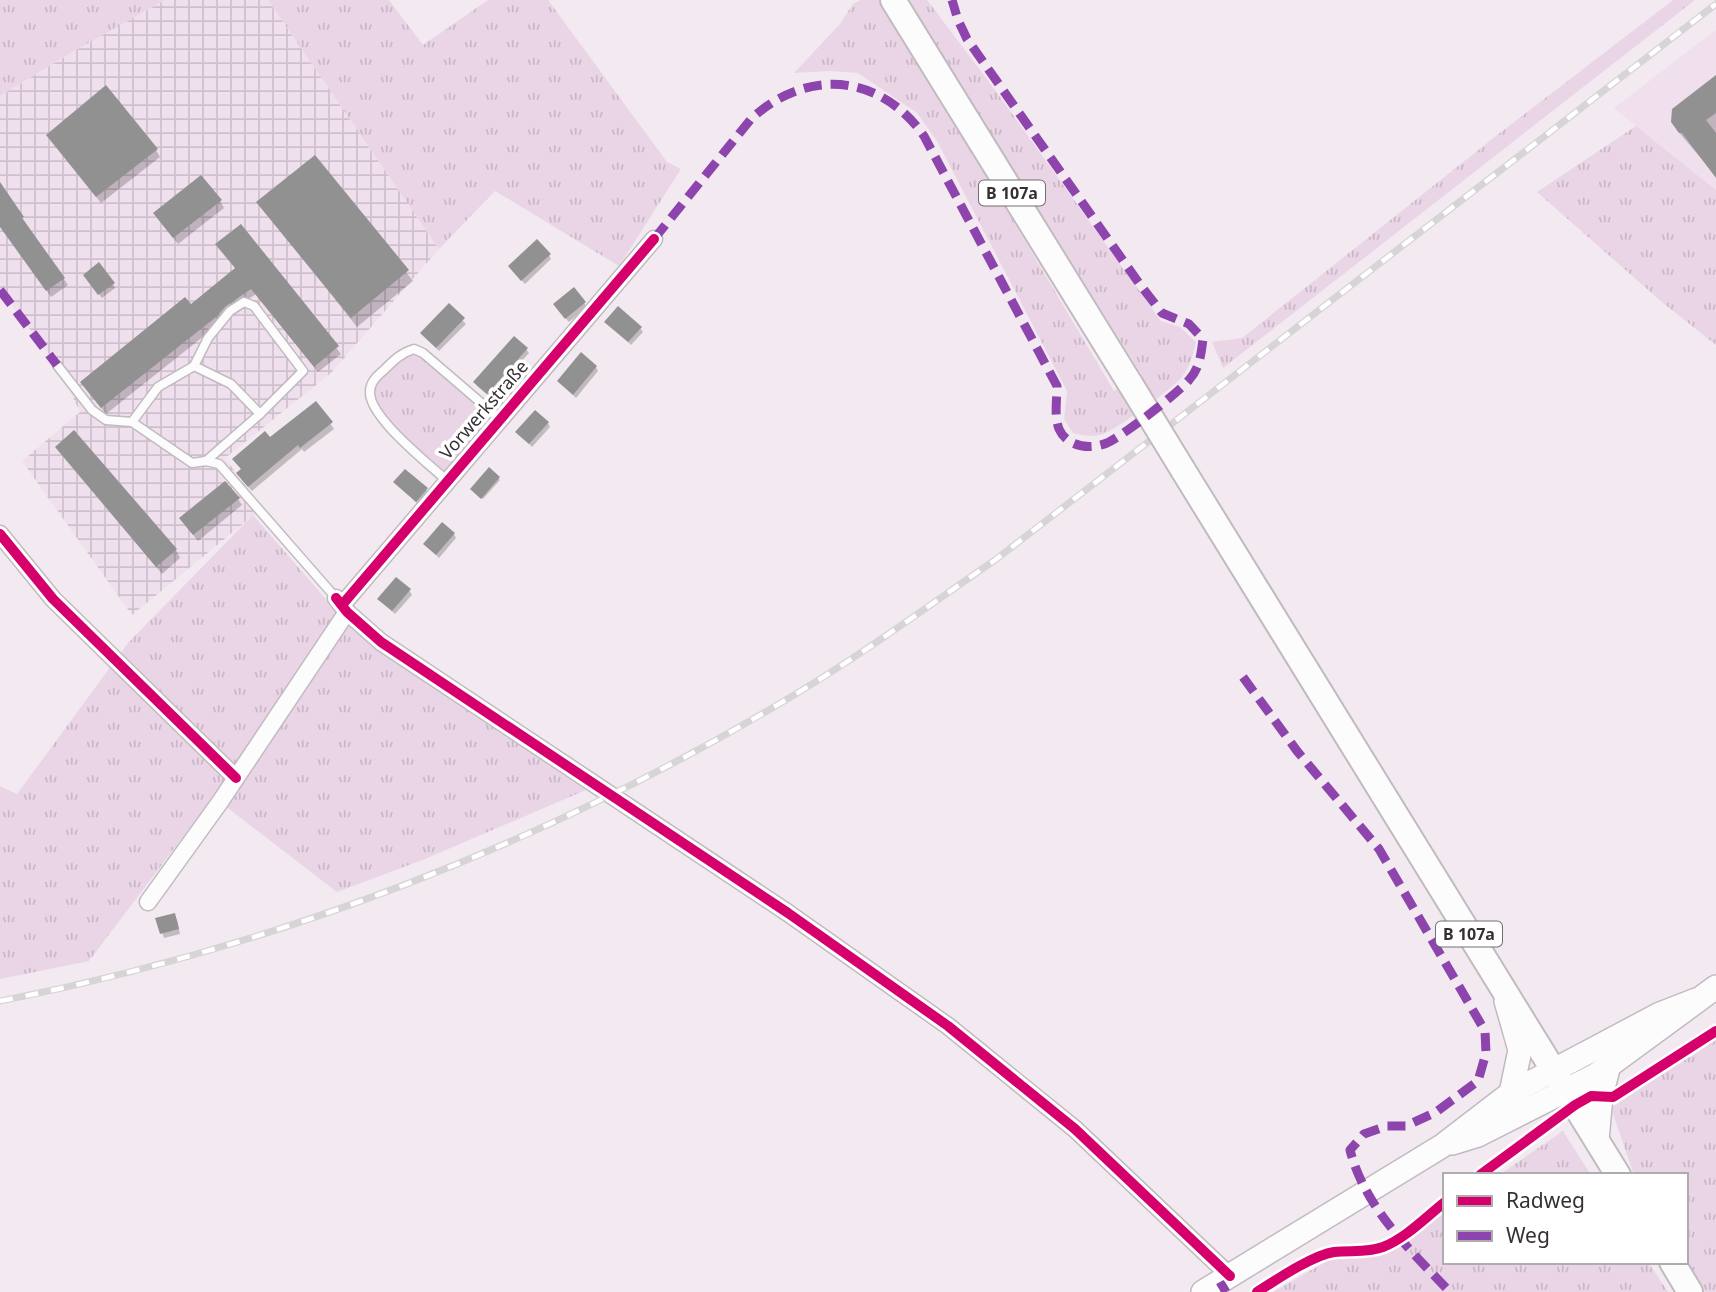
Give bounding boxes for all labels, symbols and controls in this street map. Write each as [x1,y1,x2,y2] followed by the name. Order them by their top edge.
[979,181,1045,206] road number: B 107a
[434,355,533,464] street label: Vorwerkstraße
[1436,922,1502,946] road number: B 107a
[1443,1173,1688,1264] legend
[1506,1186,1585,1214] text: Radweg
[1506,1221,1550,1249] text: Weg

